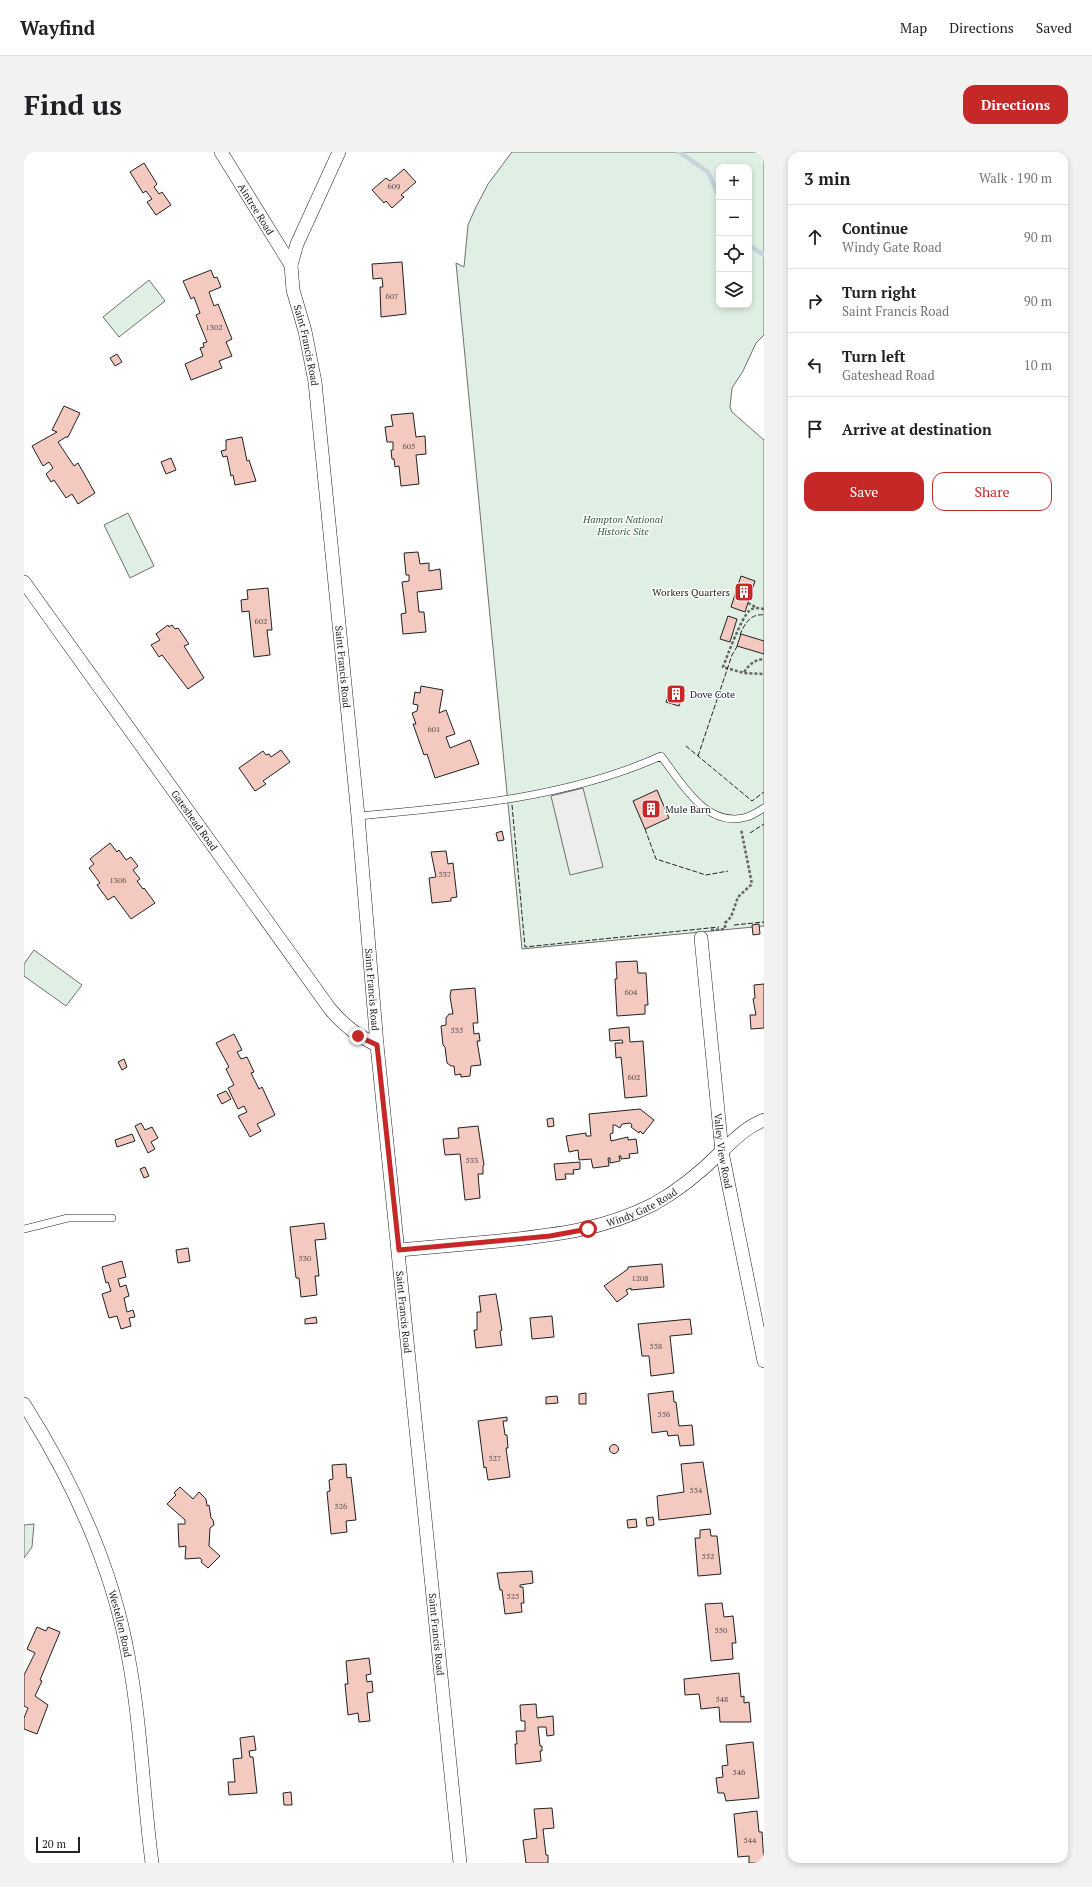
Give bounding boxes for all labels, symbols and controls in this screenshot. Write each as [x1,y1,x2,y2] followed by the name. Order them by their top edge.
[20,15,95,40] text: Wayfind
[900,18,927,37] text: Map
[949,18,1014,37] text: Directions
[1036,18,1072,37] text: Saved
[963,85,1068,124] button: Directions
[24,86,122,123] text: Find us
[716,164,752,308] map controls
[716,164,752,200] button: +
[804,167,851,190] text: 3 min
[979,169,1052,187] text: Walk · 190 m
[235,181,277,237] street label: Aintree Road
[388,181,400,191] house number: 609
[716,200,752,236] button: −
[842,218,908,238] text: Continue
[804,226,826,248] icon: ahead
[1024,228,1052,246] text: 90 m
[716,236,752,272] button: locate
[842,238,942,256] text: Windy Gate Road
[716,272,752,308] button: layers
[842,282,917,302] text: Turn right
[804,290,826,312] icon: right
[386,291,398,301] house number: 607
[1024,292,1052,310] text: 90 m
[842,302,949,320] text: Saint Francis Road
[291,303,322,387] street label: Saint Francis Road
[205,322,223,332] house number: 1302
[842,346,906,366] text: Turn left
[804,354,826,376] icon: left
[1024,356,1052,374] text: 10 m
[842,366,935,384] text: Gateshead Road
[804,418,826,440] icon: arrive
[842,419,992,439] text: Arrive at destination
[403,441,415,451] house number: 605
[804,472,924,511] button: Save
[932,472,1052,511] button: Share
[582,513,663,538] park label: Hampton National Historic Site
[733,581,755,603] building icon: Workers Quarters
[652,586,730,599] place label: Workers Quarters
[255,616,267,626] house number: 602
[333,625,354,709] street label: Saint Francis Road
[665,683,687,705] building icon: Dove Cote
[690,688,735,701] place label: Dove Cote
[428,724,440,734] house number: 601
[169,787,221,853] street label: Gateshead Road
[640,798,662,820] building icon: Mule Barn
[665,803,711,816] place label: Mule Barn
[439,869,451,879] house number: 537
[109,875,127,885] house number: 1306
[363,948,382,1032] street label: Saint Francis Road
[625,987,638,997] house number: 604
[451,1025,463,1035] house number: 535
[349,1027,367,1045] route end
[628,1072,640,1082] house number: 602
[712,1112,736,1190] street label: Valley View Road
[466,1155,478,1165] house number: 533
[605,1185,680,1229] street label: Windy Gate Road
[579,1220,597,1238] route start
[299,1253,311,1263] house number: 530
[393,1270,415,1354] street label: Saint Francis Road
[631,1273,649,1283] house number: 1208
[650,1341,662,1351] house number: 558
[658,1409,671,1419] house number: 556
[489,1453,501,1463] house number: 527
[690,1485,703,1495] house number: 554
[335,1501,348,1511] house number: 526
[702,1551,714,1561] house number: 552
[106,1588,135,1659] street label: Westellen Road
[507,1591,519,1601] house number: 525
[426,1593,447,1677] street label: Saint Francis Road
[715,1625,727,1635] house number: 550
[716,1694,728,1704] house number: 548
[733,1767,746,1777] house number: 546
[36,1835,80,1854] scale bar
[744,1835,757,1845] house number: 544
[42,1837,66,1851] text: 20 m

